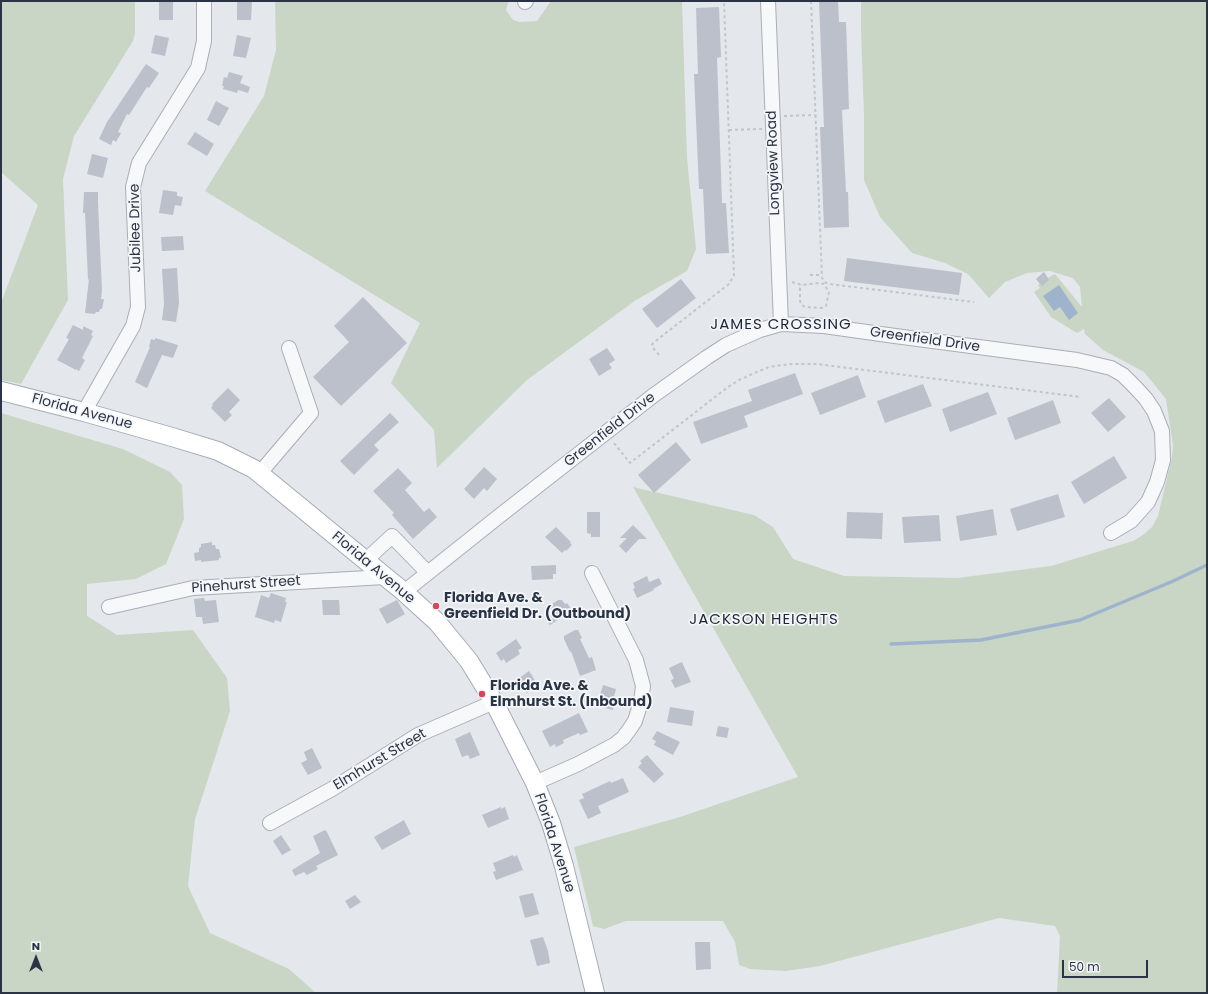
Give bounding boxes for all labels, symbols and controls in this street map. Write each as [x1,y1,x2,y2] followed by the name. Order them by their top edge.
[764,110,784,216] street label: Longview Road
[127,183,145,273] street label: Jubilee Drive
[710,316,852,334] district label: JAMES CROSSING
[869,324,981,356] street label: Greenfield Drive
[561,389,659,471] street label: Greenfield Drive
[30,391,134,433] street label: Florida Avenue
[328,528,418,608] street label: Florida Avenue
[191,573,301,597] street label: Pinehurst Street
[444,590,631,622] place label: Florida Ave. & Greenfield Dr. (Outbound)
[431,601,441,611] marker: Florida Ave. & Greenfield Dr. (Outbound)
[689,611,839,629] district label: JACKSON HEIGHTS
[490,678,653,710] place label: Florida Ave. & Elmhurst St. (Inbound)
[477,689,487,699] marker: Florida Ave. & Elmhurst St. (Inbound)
[331,726,429,794] street label: Elmhurst Street
[530,791,578,895] street label: Florida Avenue
[16,938,56,978] north arrow
[32,938,40,954] text: N
[1064,952,1150,978] scale bar
[1069,958,1100,975] text: 50 m

